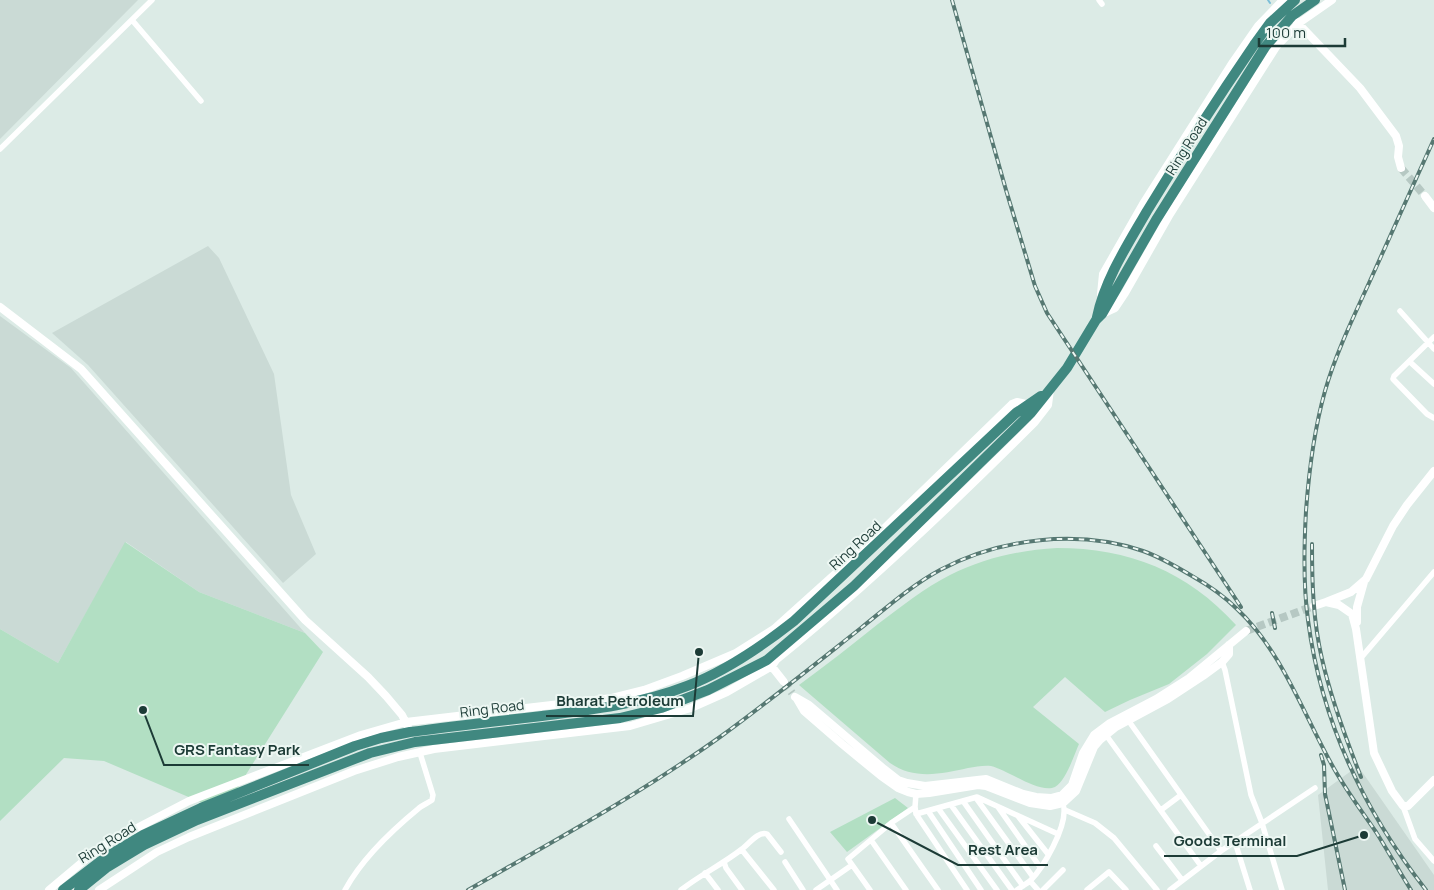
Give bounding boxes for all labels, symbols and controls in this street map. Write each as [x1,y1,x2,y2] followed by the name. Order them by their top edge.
[1259,15,1345,47] scale bar
[1266,22,1306,43] text: 100 m
[1161,114,1211,178] street label: Ring Road
[825,516,885,574] street label: Ring Road
[546,686,693,716] callout: Bharat Petroleum
[556,690,684,711] text: Bharat Petroleum
[459,695,525,721] street label: Ring Road
[164,735,309,765] callout: GRS Fantasy Park
[174,739,301,760] text: GRS Fantasy Park
[75,817,139,867] street label: Ring Road
[1164,826,1297,856] callout: Goods Terminal
[1174,830,1286,851] text: Goods Terminal
[958,835,1048,865] callout: Rest Area
[968,839,1038,860] text: Rest Area

